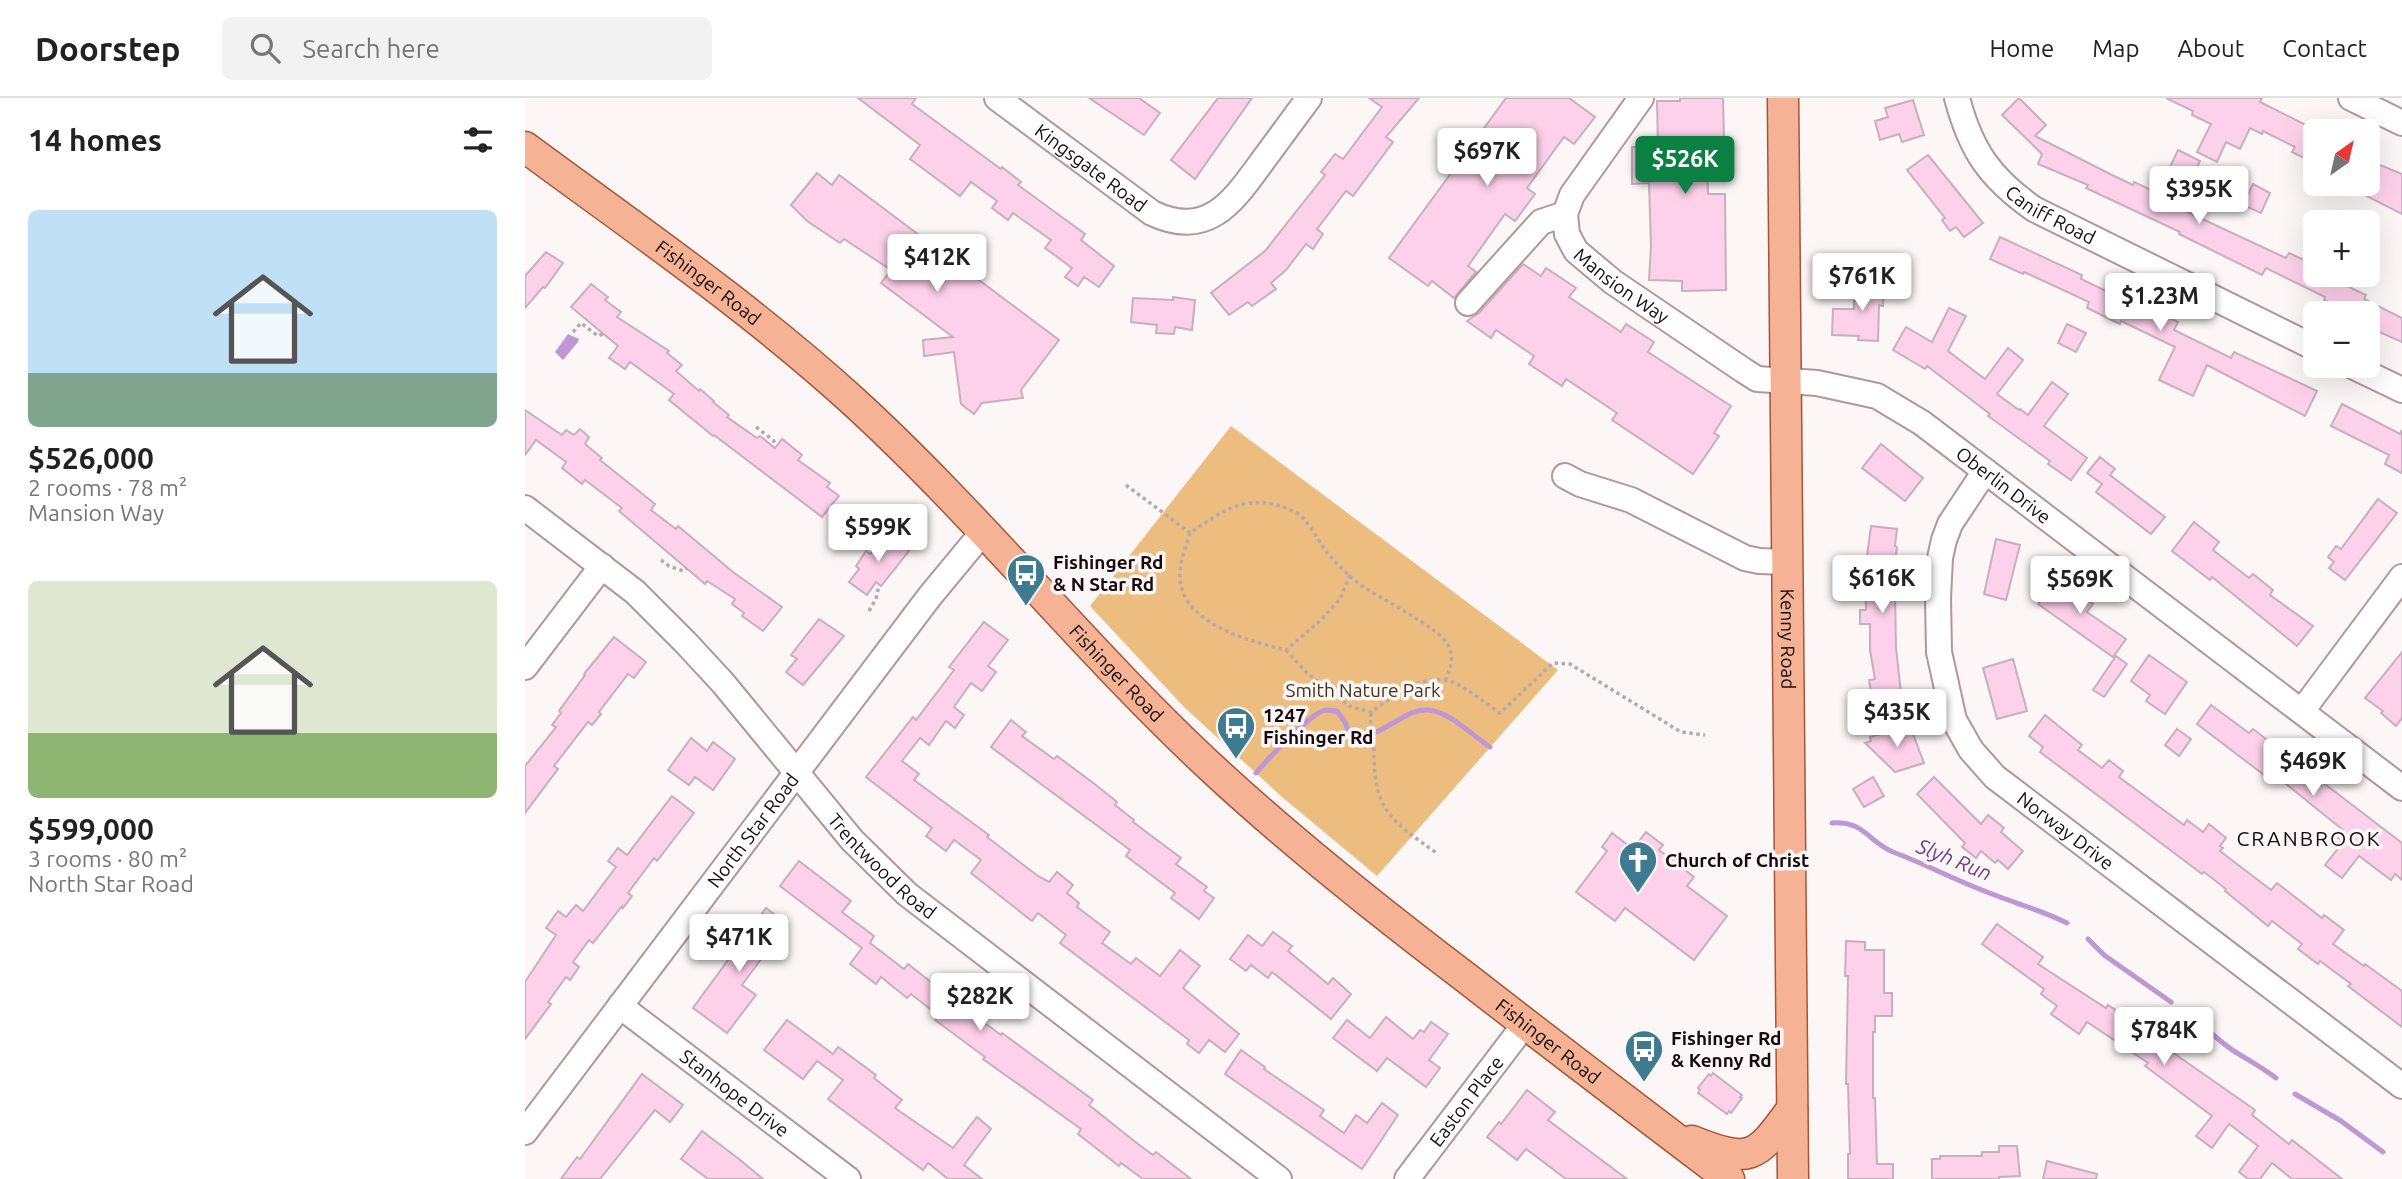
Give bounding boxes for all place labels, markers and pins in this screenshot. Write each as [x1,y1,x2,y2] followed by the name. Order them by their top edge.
[1438,129,1536,188] pin: $697K
[1636,136,1734,196] pin: $526K
[2150,166,2248,226] pin: $395K
[888,234,986,294] pin: $412K
[1813,254,1911,313] pin: $761K
[2103,274,2217,333] pin: $1.23M
[829,504,927,564] pin: $599K
[1053,551,1163,595] place label: Fishinger Rd & N Star Rd
[1005,552,1047,607] bus stop icon: Fishinger Rd & N Star Rd
[1833,556,1931,615] pin: $616K
[2031,556,2129,616] pin: $569K
[1848,690,1946,749] pin: $435K
[1263,704,1373,748] place label: 1247 Fishinger Rd
[1215,705,1257,760] bus stop icon: 1247 Fishinger Rd
[2264,738,2362,798] pin: $469K
[1617,839,1659,894] church icon: Church of Christ
[1665,849,1809,871] place label: Church of Christ
[690,914,788,974] pin: $471K
[931,974,1029,1033] pin: $282K
[2115,1007,2213,1067] pin: $784K
[1671,1027,1781,1071] place label: Fishinger Rd & Kenny Rd
[1623,1028,1665,1083] bus stop icon: Fishinger Rd & Kenny Rd

